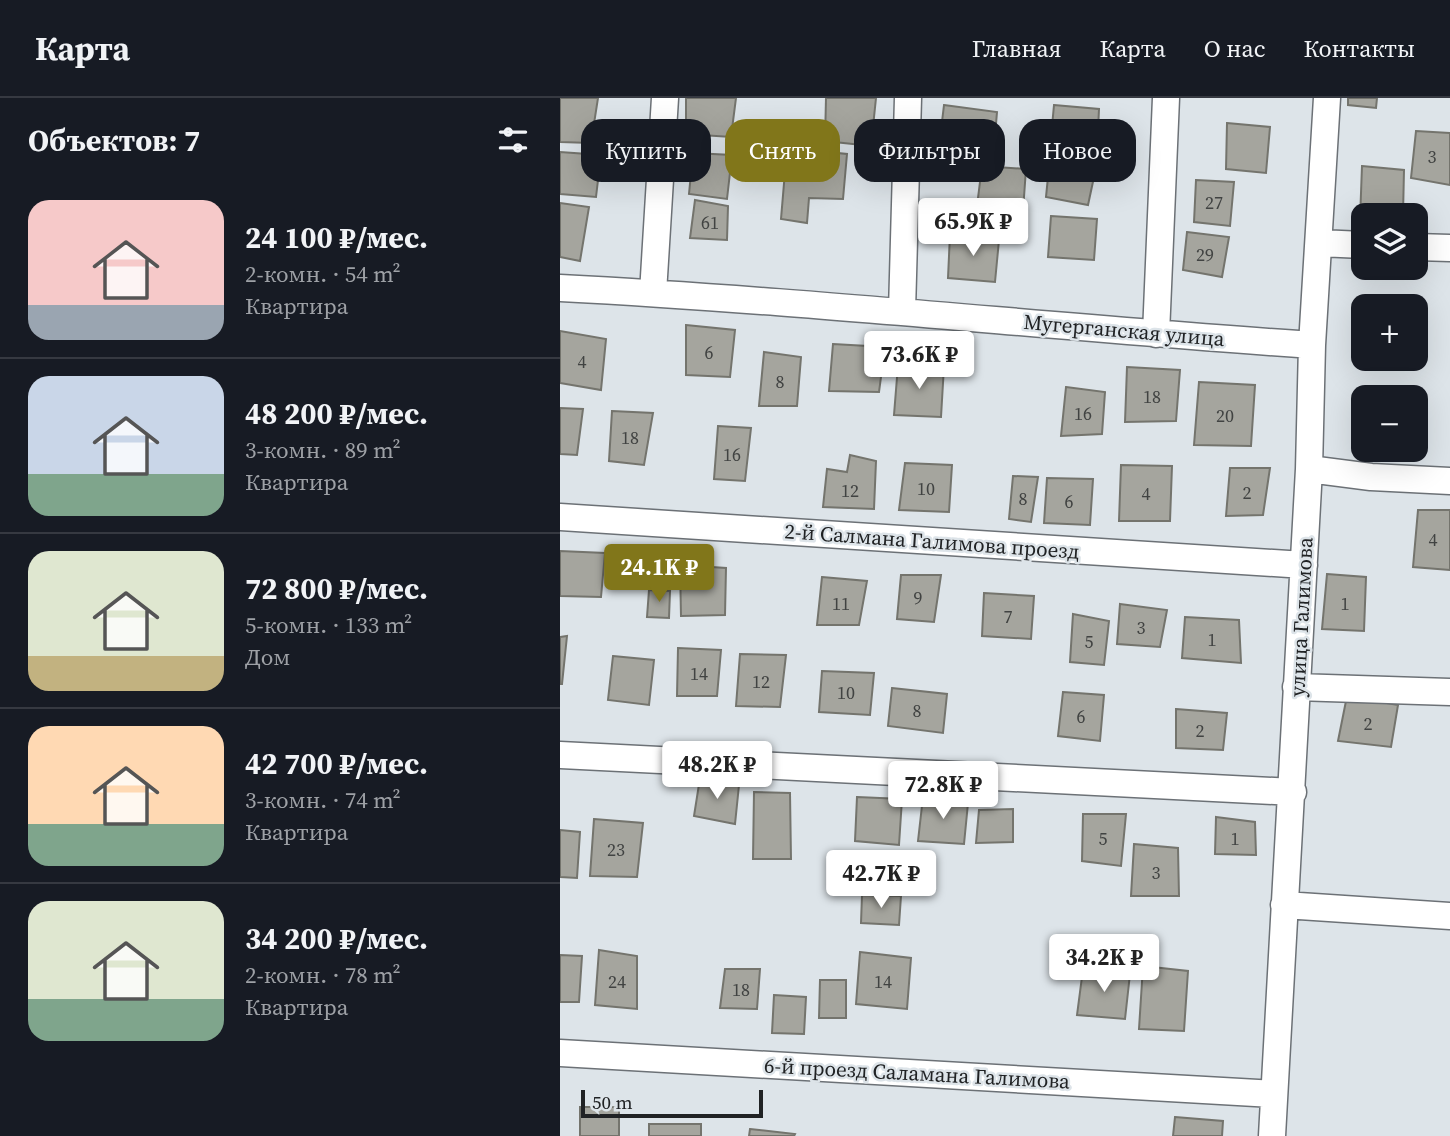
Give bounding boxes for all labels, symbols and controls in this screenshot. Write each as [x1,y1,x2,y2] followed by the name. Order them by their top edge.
[35,26,130,71] text: Карта
[972,32,1061,65] text: Главная
[1099,32,1166,65] text: Карта
[1204,32,1265,65] text: О нас
[1303,32,1415,65] text: Контакты
[581,119,711,182] chip: Купить
[725,119,840,182] chip: Снять
[854,119,1005,182] chip: Фильтры
[1019,119,1136,182] chip: Новое
[28,120,200,161] text: Объектов: 7
[494,121,532,159] icon: filters
[1428,144,1437,169] house number: 3
[1205,190,1223,215] house number: 27
[908,198,1038,258] pin: 65.9K ₽
[1351,203,1428,462] map controls
[1351,203,1428,280] button: layers
[934,205,1012,237] text: 65.9K ₽
[701,210,719,235] house number: 61
[245,217,428,258] text: 24 100 ₽/мес.
[84,228,168,312] icon: home
[1196,242,1214,267] house number: 29
[245,258,401,290] text: 2-комн. · 54 m²
[245,290,348,322] text: Квартира
[1351,294,1428,371] button: +
[1022,307,1226,353] street label: Мугерганская улица
[854,331,984,391] pin: 73.6K ₽
[880,338,958,370] text: 73.6K ₽
[705,340,714,365] house number: 6
[578,349,587,374] house number: 4
[776,369,785,394] house number: 8
[1143,384,1161,409] house number: 18
[1351,385,1428,462] button: −
[245,393,428,434] text: 48 200 ₽/мес.
[1074,401,1092,426] house number: 16
[1216,403,1234,428] house number: 20
[84,404,168,488] icon: home
[621,425,639,450] house number: 18
[245,434,401,466] text: 3-комн. · 89 m²
[723,442,741,467] house number: 16
[245,466,348,498] text: Квартира
[917,476,935,501] house number: 10
[841,478,859,503] house number: 12
[1243,480,1252,505] house number: 2
[1142,481,1151,506] house number: 4
[1019,486,1028,511] house number: 8
[1065,489,1074,514] house number: 6
[784,516,1081,566] street label: 2-й Салмана Галимова проезд
[1429,527,1438,552] house number: 4
[1282,536,1320,697] street label: улица Галимова
[594,545,724,604] pin: 24.1K ₽
[620,551,698,583] text: 24.1K ₽
[245,568,428,609] text: 72 800 ₽/мес.
[84,579,168,663] icon: home
[914,585,923,610] house number: 9
[832,591,850,616] house number: 11
[1341,591,1350,616] house number: 1
[1004,604,1013,629] house number: 7
[245,609,412,641] text: 5-комн. · 133 m²
[1137,615,1146,640] house number: 3
[1208,627,1217,652] house number: 1
[1085,629,1094,654] house number: 5
[245,641,290,673] text: Дом
[690,661,708,686] house number: 14
[752,669,770,694] house number: 12
[837,680,855,705] house number: 10
[913,698,922,723] house number: 8
[1077,704,1086,729] house number: 6
[1364,711,1373,736] house number: 2
[1196,718,1205,743] house number: 2
[652,742,782,801] pin: 48.2K ₽
[245,743,428,784] text: 42 700 ₽/мес.
[678,748,756,780] text: 48.2K ₽
[84,754,168,838] icon: home
[878,762,1008,821] pin: 72.8K ₽
[904,768,982,800] text: 72.8K ₽
[245,784,401,816] text: 3-комн. · 74 m²
[245,816,348,848] text: Квартира
[1099,826,1108,851] house number: 5
[1231,826,1240,851] house number: 1
[607,837,625,862] house number: 23
[816,850,946,910] pin: 42.7K ₽
[842,857,920,889] text: 42.7K ₽
[1152,860,1161,885] house number: 3
[245,918,428,959] text: 34 200 ₽/мес.
[84,929,168,1013] icon: home
[1039,934,1169,994] pin: 34.2K ₽
[1065,941,1143,973] text: 34.2K ₽
[245,959,401,991] text: 2-комн. · 78 m²
[608,969,626,994] house number: 24
[874,969,892,994] house number: 14
[732,977,750,1002] house number: 18
[245,991,348,1023] text: Квартира
[763,1051,1071,1096] street label: 6-й проезд Саламана Галимова
[581,1087,763,1119] scale bar
[592,1089,633,1115] text: 50 m

